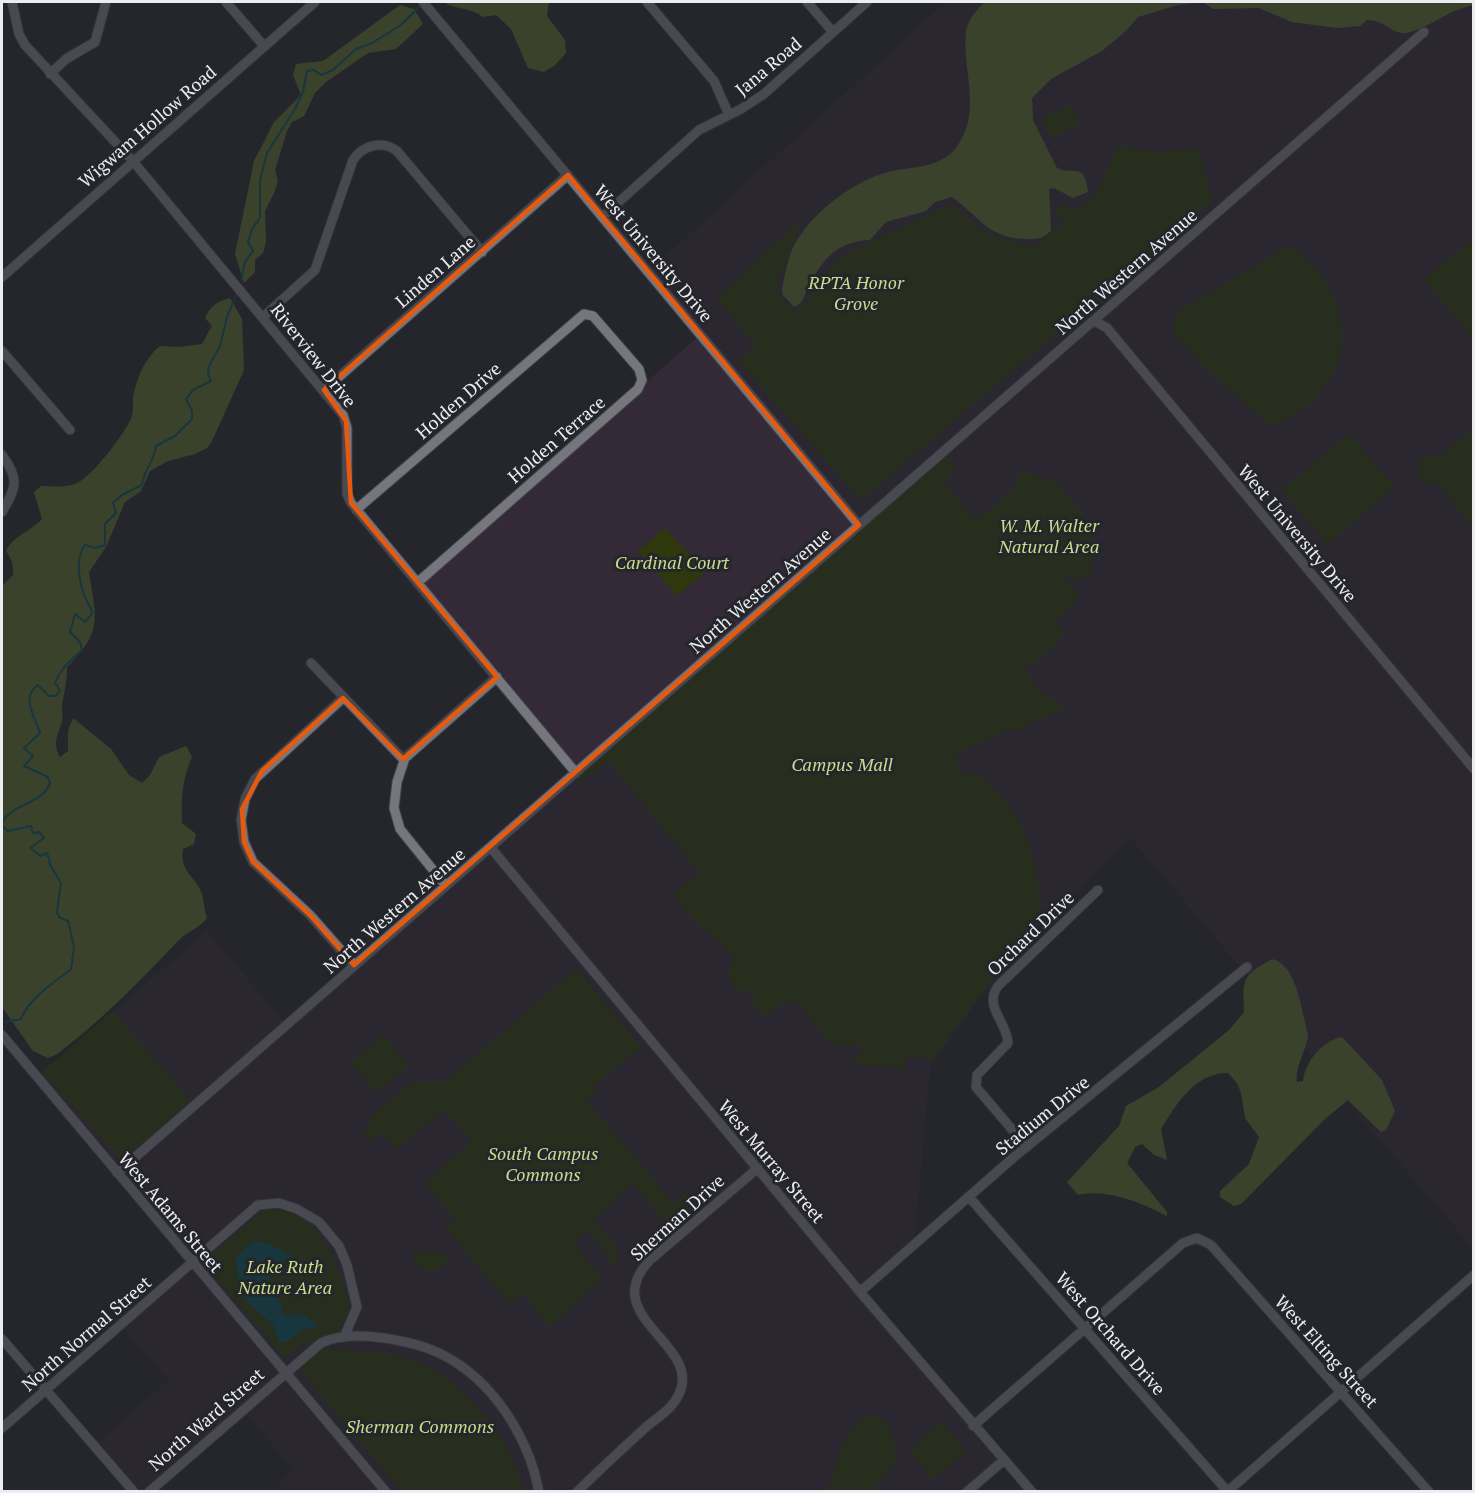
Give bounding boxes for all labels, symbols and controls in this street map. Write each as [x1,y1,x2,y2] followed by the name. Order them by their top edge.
[730,31,806,101] street label: Jana Road
[73,60,221,192] street label: Wigwam Hollow Road
[589,179,719,327] street label: West University Drive
[1050,203,1202,339] street label: North Western Avenue
[390,230,480,312] street label: Linden Lane
[807,270,905,315] park label: RPTA Honor Grove
[266,298,362,412] street label: Riverview Drive
[410,356,506,444] street label: Holden Drive
[502,390,610,488] street label: Holden Terrace
[1233,459,1363,607] street label: West University Drive
[998,513,1100,558] park label: W. M. Walter Natural Area
[684,522,836,658] street label: North Western Avenue
[615,550,730,574] park label: Cardinal Court
[791,752,893,776] park label: Campus Mall
[318,842,470,978] street label: North Western Avenue
[981,885,1079,981] street label: Orchard Drive
[990,1070,1094,1160] street label: Stadium Drive
[713,1094,831,1228] street label: West Murray Street
[488,1141,598,1186] park label: South Campus Commons
[113,1147,229,1278] street label: West Adams Street
[625,1168,729,1266] street label: Sherman Drive
[237,1254,332,1299] park label: Lake Ruth Nature Area
[1051,1266,1171,1400] street label: West Orchard Drive
[16,1270,156,1396] street label: North Normal Street
[1270,1289,1384,1413] street label: West Elting Street
[143,1362,269,1476] street label: North Ward Street
[346,1414,494,1438] park label: Sherman Commons

